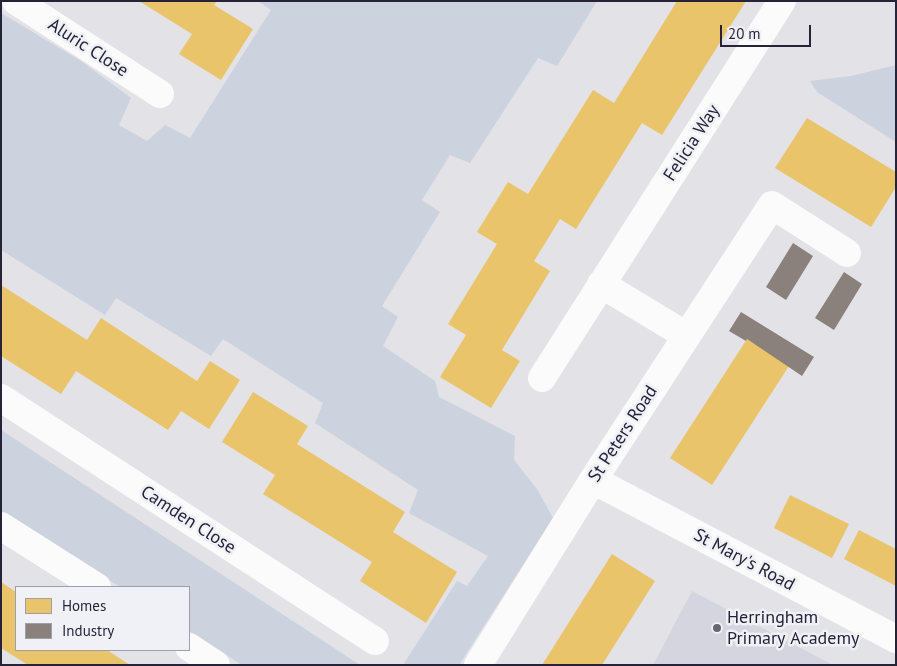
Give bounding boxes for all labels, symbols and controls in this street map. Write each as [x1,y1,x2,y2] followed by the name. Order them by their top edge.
[44,14,132,82] street label: Aluric Close
[722,15,813,47] scale bar
[728,24,761,43] text: 20 m
[659,101,725,185] street label: Felicia Way
[584,382,662,486] street label: St Peters Road
[136,481,240,559] street label: Camden Close
[690,524,798,596] street label: St Mary's Road
[15,586,190,651] legend
[62,596,106,615] text: Homes
[727,607,859,650] place label: Herringham Primary Academy
[62,621,114,640] text: Industry
[711,622,723,634] marker: Herringham Primary Academy

